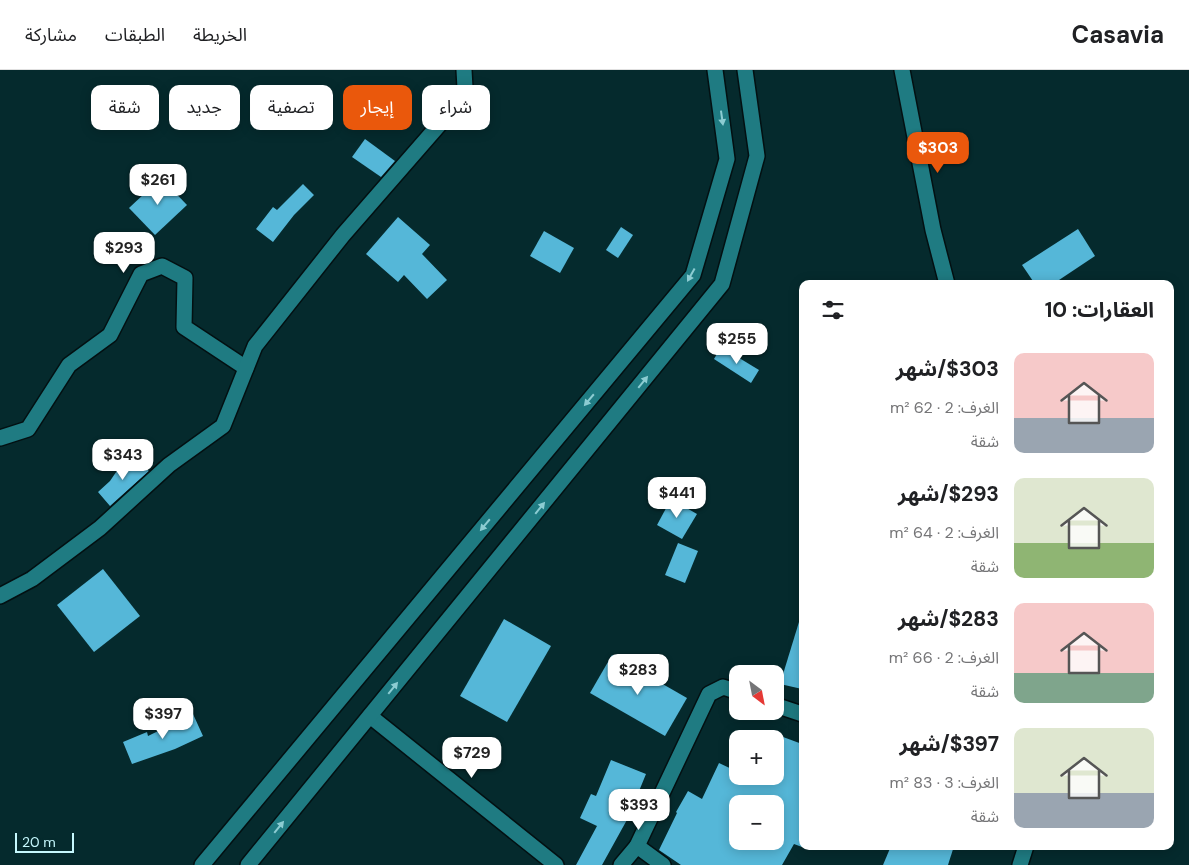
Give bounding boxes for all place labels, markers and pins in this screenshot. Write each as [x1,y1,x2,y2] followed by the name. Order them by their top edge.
[908,132,968,174] pin: $303
[128,164,188,206] pin: $261
[94,232,154,274] pin: $293
[707,322,767,365] pin: $255
[93,438,153,481] pin: $343
[647,476,707,519] pin: $441
[608,654,668,696] pin: $283
[133,698,193,740] pin: $397
[442,736,502,779] pin: $729
[609,788,669,831] pin: $393

